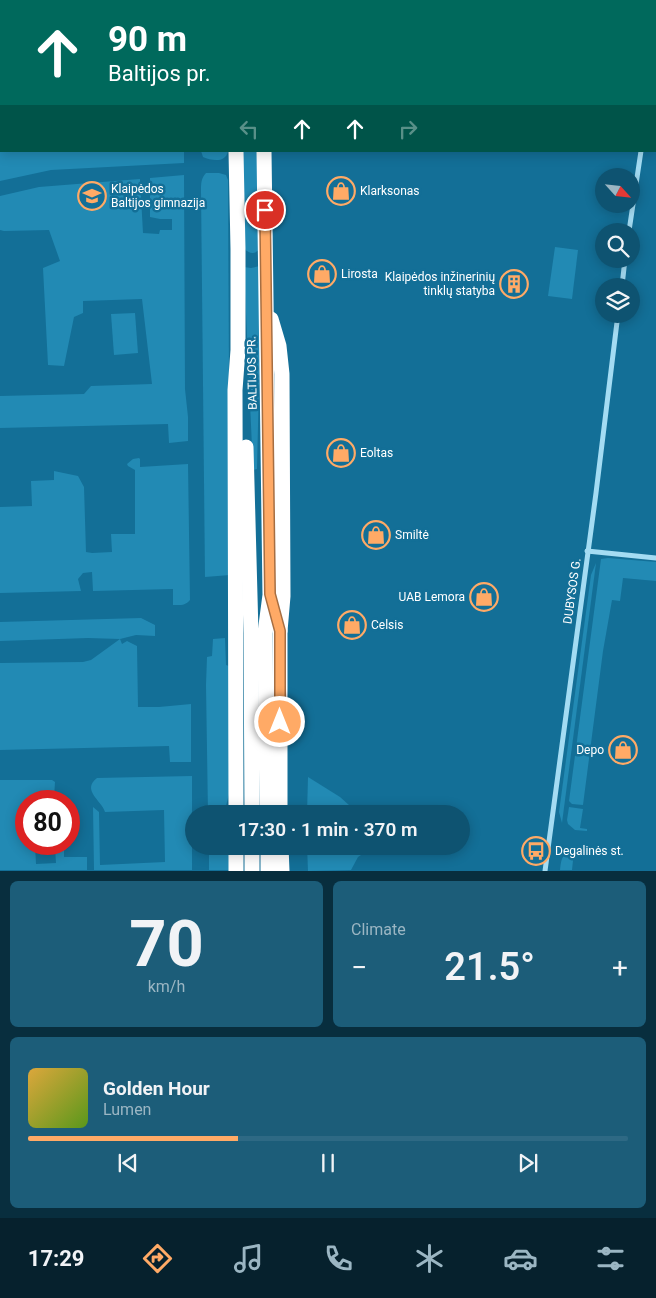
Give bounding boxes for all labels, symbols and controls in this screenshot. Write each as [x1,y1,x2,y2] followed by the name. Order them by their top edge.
[108,19,187,60] text: 90 m
[25,20,90,85] icon: ahead
[108,61,210,86] text: Baltijos pr.
[235,115,263,143] icon: left
[288,115,316,143] icon: ahead
[341,115,369,143] icon: ahead
[394,115,422,143] icon: right
[595,168,640,212] north arrow
[595,168,640,323] map controls
[326,176,356,206] shop icon: Klarksonas
[77,181,107,211] school or university icon: Klaipėdos Baltijos gimnazija
[111,182,205,210] place label: Klaipėdos Baltijos gimnazija
[360,184,420,198] place label: Klarksonas
[244,189,286,231] pin
[251,196,279,224] icon: arrive
[595,223,640,268] button: search
[307,259,337,289] shop icon: Lirosta
[341,267,378,281] place label: Lirosta
[499,269,529,299] building icon: Klaipėdos inžinerinių tinklų statyba
[385,270,495,298] place label: Klaipėdos inžinerinių tinklų statyba
[595,278,640,323] button: layers
[244,336,260,410] street label: BALTIJOS PR.
[326,438,356,468] shop icon: Eoltas
[360,446,393,460] place label: Eoltas
[361,520,391,550] shop icon: Smiltė
[395,528,429,542] place label: Smiltė
[560,557,584,625] street label: DUBYSOS G.
[469,582,499,612] shop icon: UAB Lemora
[399,590,465,604] place label: UAB Lemora
[337,610,367,640] shop icon: Celsis
[371,618,403,632] place label: Celsis
[253,695,305,747] position arrow
[608,735,638,765] shop icon: Depo
[576,743,604,757] place label: Depo
[15,790,80,855] speed limit sign: 80
[237,818,418,841] text: 17:30 · 1 min · 370 m
[521,836,551,866] bus stop icon: Degalinės st.
[555,844,624,858] place label: Degalinės st.
[129,906,204,982] text: 70
[351,920,406,939] text: Climate
[444,945,535,989] text: 21.5°
[351,951,367,984] text: −
[612,951,628,984] text: +
[148,977,185,996] text: km/h
[103,1077,210,1100] text: Golden Hour
[103,1100,151,1119] text: Lumen
[114,1149,142,1177] icon: previous
[314,1149,342,1177] icon: pause
[514,1149,542,1177] icon: next
[140,1241,175,1276] icon: directions
[231,1241,266,1276] icon: music
[321,1241,356,1276] icon: phone
[412,1241,447,1276] icon: climate
[503,1241,538,1276] icon: car
[593,1241,628,1276] icon: filters
[28,1246,84,1271] text: 17:29

